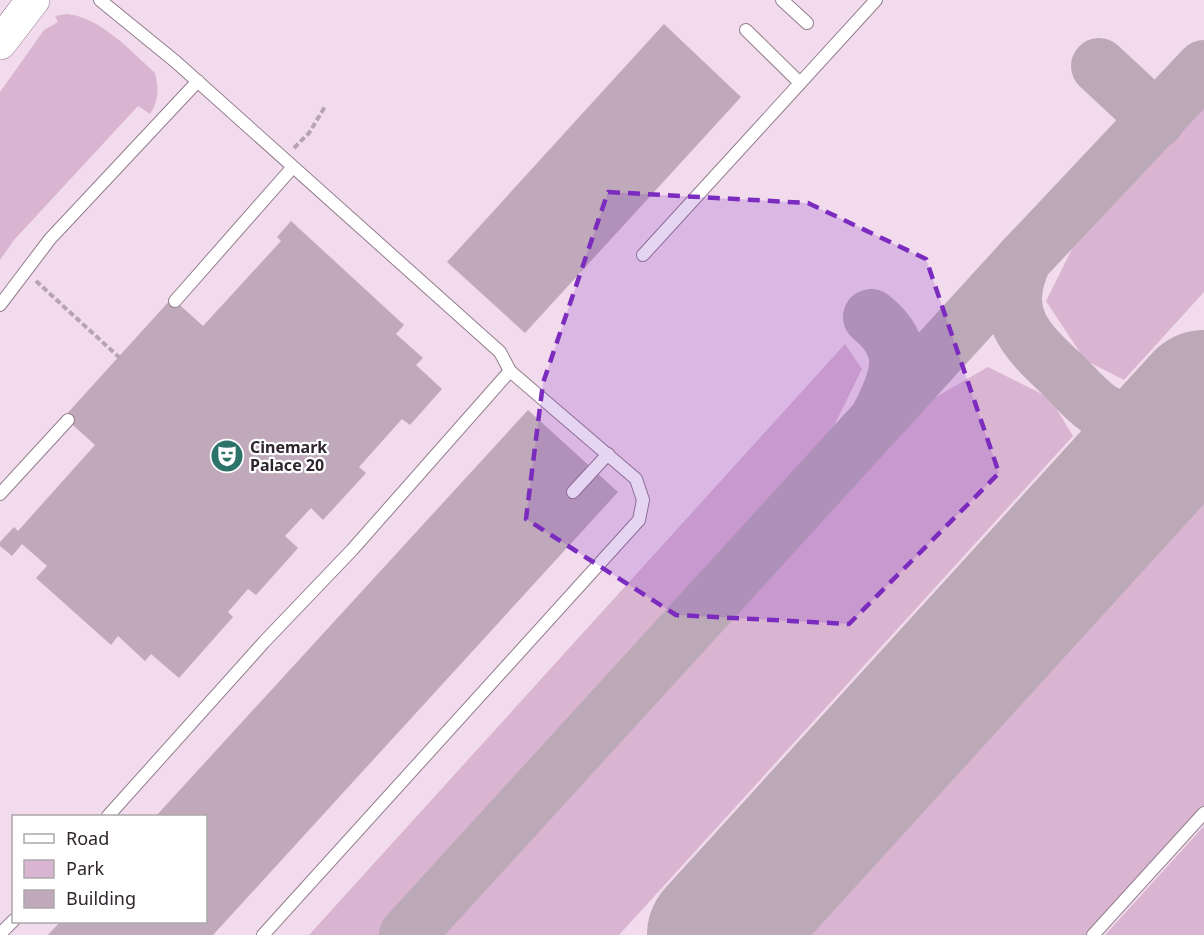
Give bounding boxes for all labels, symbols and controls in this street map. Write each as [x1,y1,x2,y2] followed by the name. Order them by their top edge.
[250,436,327,476] place label: Cinemark Palace 20
[209,438,245,474] theatre icon: Cinemark Palace 20
[12,815,207,923] legend
[66,826,109,850] text: Road
[66,856,104,880] text: Park
[66,886,136,910] text: Building

